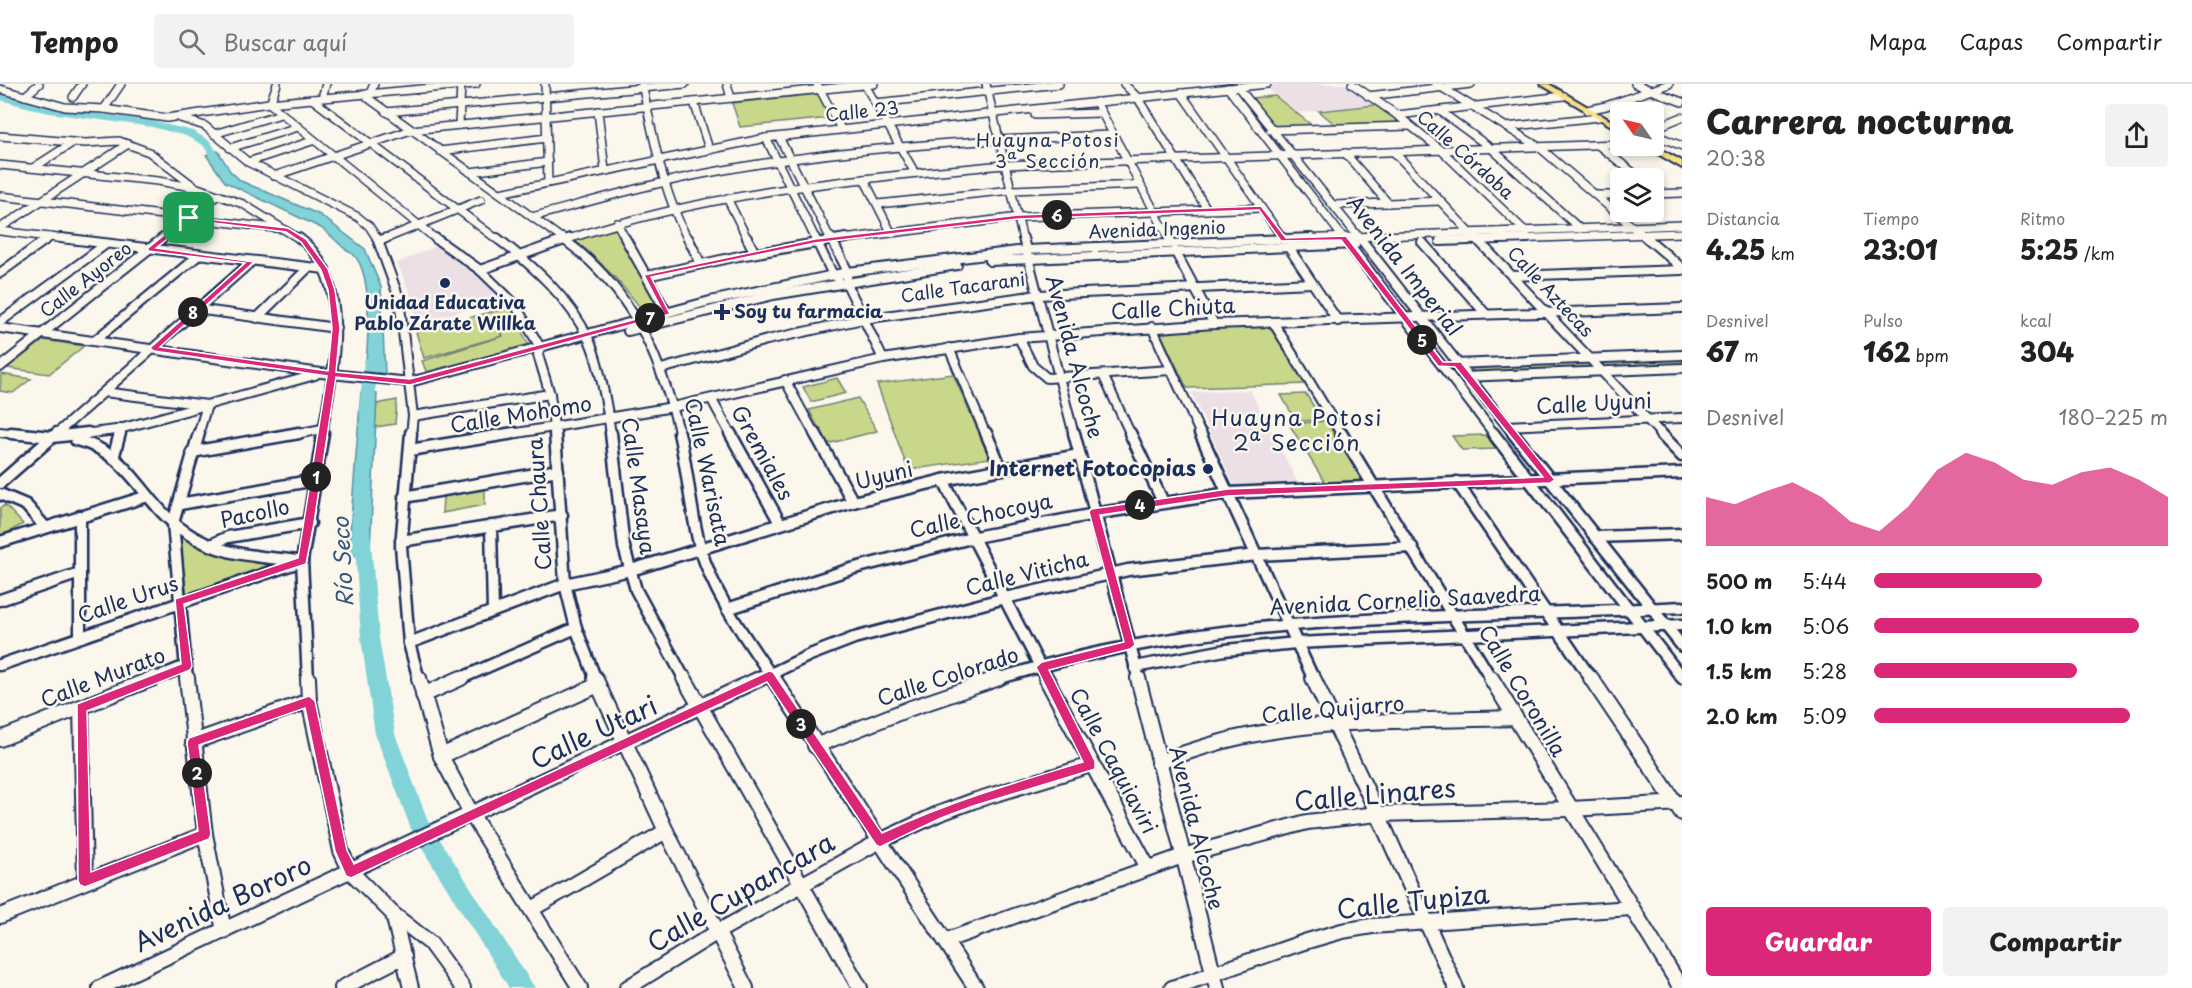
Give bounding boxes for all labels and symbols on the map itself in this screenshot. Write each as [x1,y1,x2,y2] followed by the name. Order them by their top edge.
[824,93,900,128] street label: Calle 23
[1610,102,1664,156] north arrow
[1411,103,1521,205] street label: Calle Córdoba
[976,126,1120,174] district label: Huayna Potosi 3ª Sección
[1340,187,1471,342] street label: Avenida Imperial
[163,192,214,243] pin
[1042,200,1072,230] pin: 6
[1088,213,1226,244] street label: Avenida Ingenio
[33,234,137,323] street label: Calle Ayoreo
[1502,239,1600,343] street label: Calle Aztecas
[899,264,1027,309] street label: Calle Tacarani
[1039,271,1113,442] street label: Avenida Alcoche
[438,276,452,290] marker: Unidad Educativa Pablo Zárate Willka
[354,288,536,336] place label: Unidad Educativa Pablo Zárate Willka
[1110,288,1236,326] street label: Calle Chiuta
[178,297,208,327] pin: 8
[734,297,883,324] place label: Soy tu farmacia
[635,303,665,333] pin: 7
[715,305,729,319] marker: Soy tu farmacia
[1407,325,1437,355] pin: 5
[1535,383,1653,421] street label: Calle Uyuni
[448,386,594,440] street label: Calle Mohomo
[678,395,740,549] street label: Calle Warisata
[724,399,803,505] street label: Gremiales
[1211,400,1383,458] district label: Huayna Potosi 2ª Sección
[615,415,666,557] street label: Calle Masaya
[517,437,559,572] street label: Calle Chaura
[851,451,916,497] street label: Uyuni
[989,451,1196,483] place label: Internet Fotocopias
[301,462,331,492] pin: 1
[1201,462,1215,476] marker: Internet Fotocopias
[906,483,1055,545] street label: Calle Chocoya
[217,489,292,535] street label: Pacollo
[1125,490,1155,520] pin: 4
[323,516,360,608] water label: Río Seco
[962,541,1091,603] street label: Calle Viticha
[73,566,182,630] street label: Calle Urus
[1269,576,1542,622] street label: Avenida Cornelio Saavedra
[1472,618,1576,762] street label: Calle Coronilla
[872,637,1022,713] street label: Calle Colorado
[35,638,169,715] street label: Calle Murato
[1063,681,1167,839] street label: Calle Caquiaviri
[523,685,663,778] street label: Calle Utari
[1260,686,1405,730] street label: Calle Quijarro
[786,709,816,739] pin: 3
[1162,742,1234,913] street label: Avenida Alcoche
[182,758,212,788] pin: 2
[1292,767,1457,820] street label: Calle Linares
[639,822,842,961] street label: Calle Cupancara
[127,844,318,961] street label: Avenida Bororo
[1335,873,1492,928] street label: Calle Tupiza

